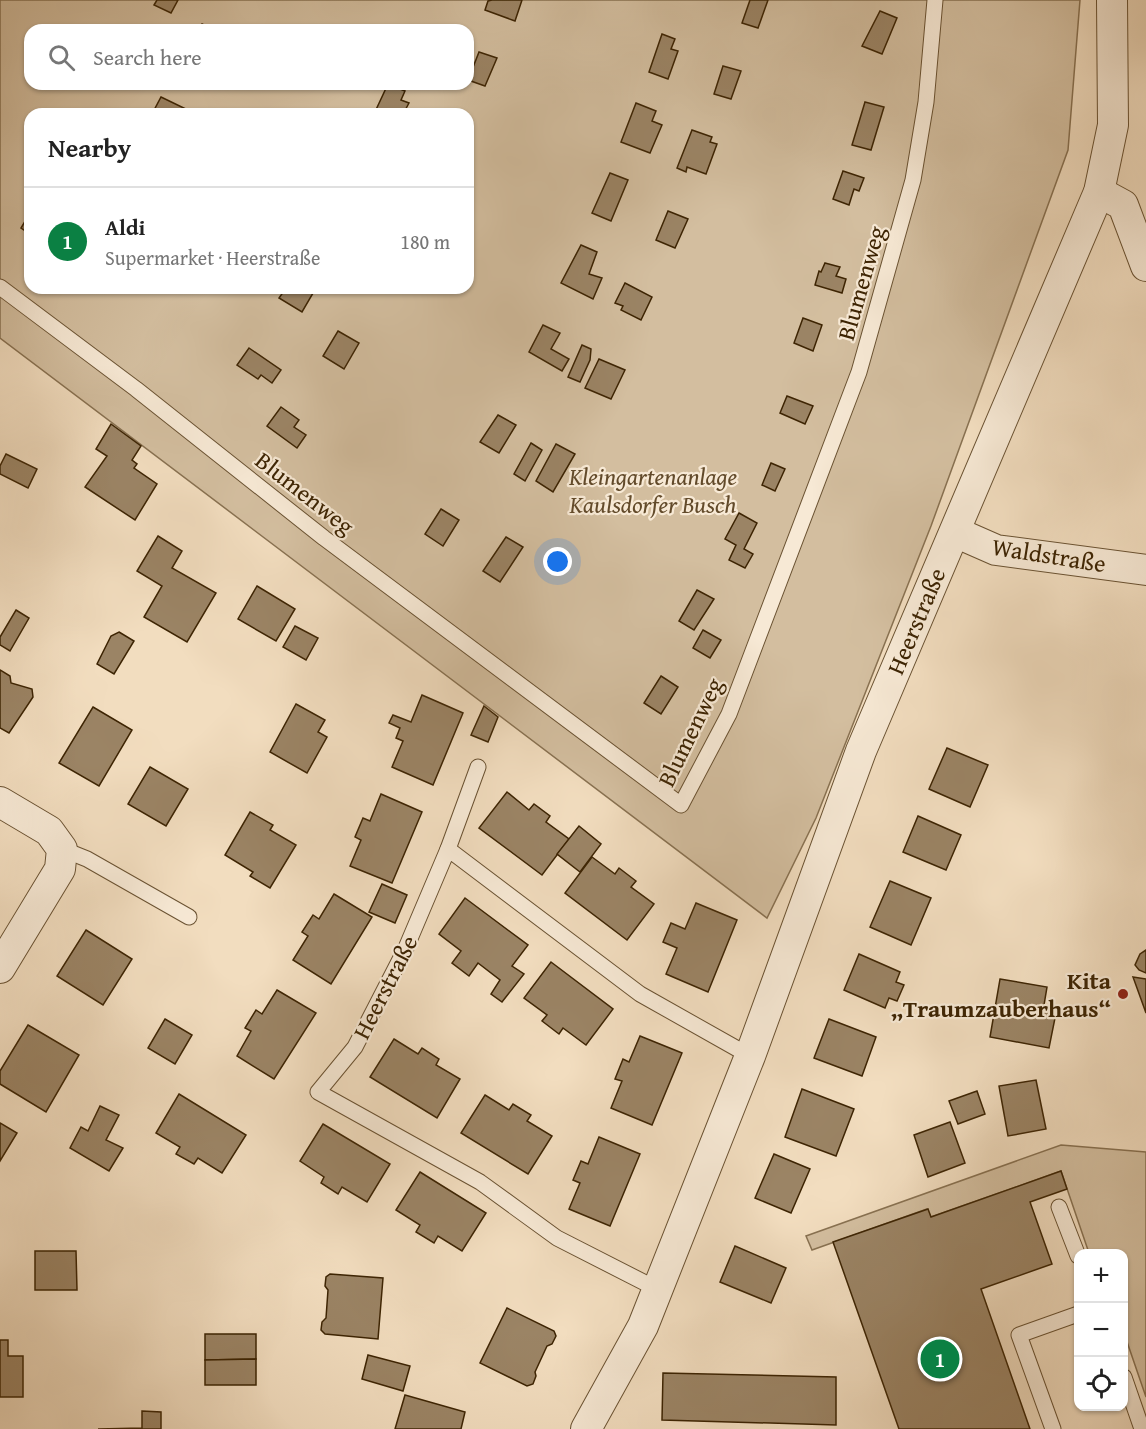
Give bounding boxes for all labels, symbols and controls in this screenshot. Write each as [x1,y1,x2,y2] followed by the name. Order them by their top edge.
[24,24,474,90] search box
[45,41,78,74] icon: search
[93,41,202,73] text: Search here
[48,128,131,167] text: Nearby
[105,211,145,243] text: Aldi
[828,222,894,344] street label: Blumenweg
[62,227,73,256] text: 1
[400,227,450,256] text: 180 m
[105,243,320,272] text: Supermarket · Heerstraße
[248,443,362,543] street label: Blumenweg
[568,459,737,522] park label: Kleingartenanlage Kaulsdorfer Busch
[990,529,1108,581] street label: Waldstraße
[543,547,572,576] your location
[878,562,954,680] street label: Heerstraße
[649,672,731,792] street label: Blumenweg
[344,929,426,1045] street label: Heerstraße
[891,963,1112,1026] place label: Kita „Traumzauberhaus“
[1116,987,1130,1001] marker: Kita „Traumzauberhaus“
[1074,1249,1128,1411] map controls
[1074,1249,1128,1303] button: +
[1074,1303,1128,1357] button: −
[920,1336,960,1382] pin: 1
[1074,1357,1128,1411] button: locate

